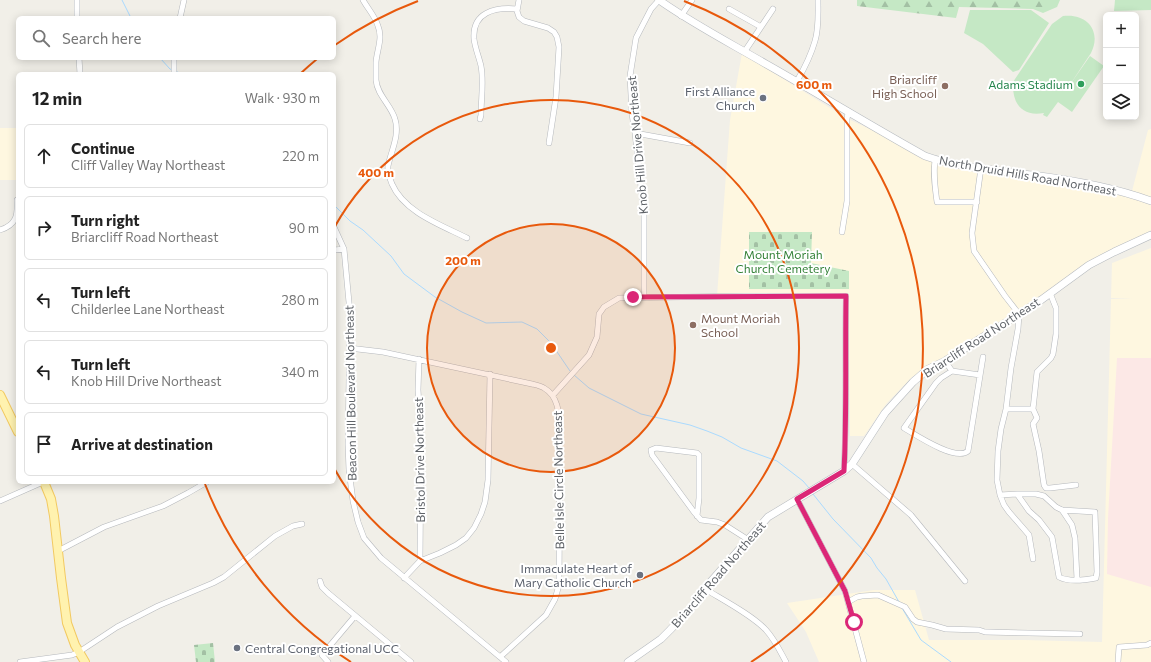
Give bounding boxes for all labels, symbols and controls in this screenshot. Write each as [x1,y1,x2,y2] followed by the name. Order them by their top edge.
[1103,12,1139,120] map controls
[1103,12,1139,48] button: +
[16,16,336,60] search box
[30,27,52,49] icon: search
[62,29,141,47] text: Search here
[1103,48,1139,84] button: −
[872,72,938,100] place label: Briarcliff High School
[624,75,650,215] street label: Knob Hill Drive Northeast
[796,77,832,91] text: 600 m
[988,77,1073,91] place label: Adams Stadium
[1076,79,1086,89] marker: Adams Stadium
[940,81,950,91] marker: Briarcliff High School
[685,84,755,112] place label: First Alliance Church
[1103,84,1139,120] button: layers
[32,88,82,109] text: 12 min
[245,90,320,106] text: Walk · 930 m
[758,93,768,103] marker: First Alliance Church
[71,139,135,157] text: Continue
[33,145,55,167] icon: ahead
[282,148,319,164] text: 220 m
[938,152,1118,198] street label: North Druid Hills Road Northeast
[71,157,225,173] text: Cliff Valley Way Northeast
[358,165,394,179] text: 400 m
[71,211,140,229] text: Turn right
[33,217,55,239] icon: right
[289,220,319,236] text: 90 m
[71,229,219,245] text: Briarcliff Road Northeast
[736,247,830,275] park label: Mount Moriah Church Cemetery
[445,253,481,267] text: 200 m
[71,283,130,301] text: Turn left
[624,288,642,306] route end
[33,289,55,311] icon: left
[282,292,319,308] text: 280 m
[920,294,1042,380] street label: Briarcliff Road Northeast
[71,301,225,317] text: Childerlee Lane Northeast
[341,305,359,481] street label: Beacon Hill Boulevard Northeast
[701,311,780,339] place label: Mount Moriah School
[688,320,698,330] marker: Mount Moriah School
[544,341,558,355] centre of rings
[71,355,130,373] text: Turn left
[33,361,55,383] icon: left
[281,364,319,380] text: 340 m
[71,373,222,389] text: Knob Hill Drive Northeast
[411,397,427,523] street label: Bristol Drive Northeast
[550,411,566,549] street label: Belle Isle Circle Northeast
[33,433,55,455] icon: arrive
[71,435,213,453] text: Arrive at destination
[668,518,768,630] street label: Briarcliff Road Northeast
[514,561,632,589] place label: Immaculate Heart of Mary Catholic Church
[635,570,645,580] marker: Immaculate Heart of Mary Catholic Church
[845,613,863,631] route start
[245,641,399,655] place label: Central Congregational UCC
[232,643,242,653] marker: Central Congregational UCC

